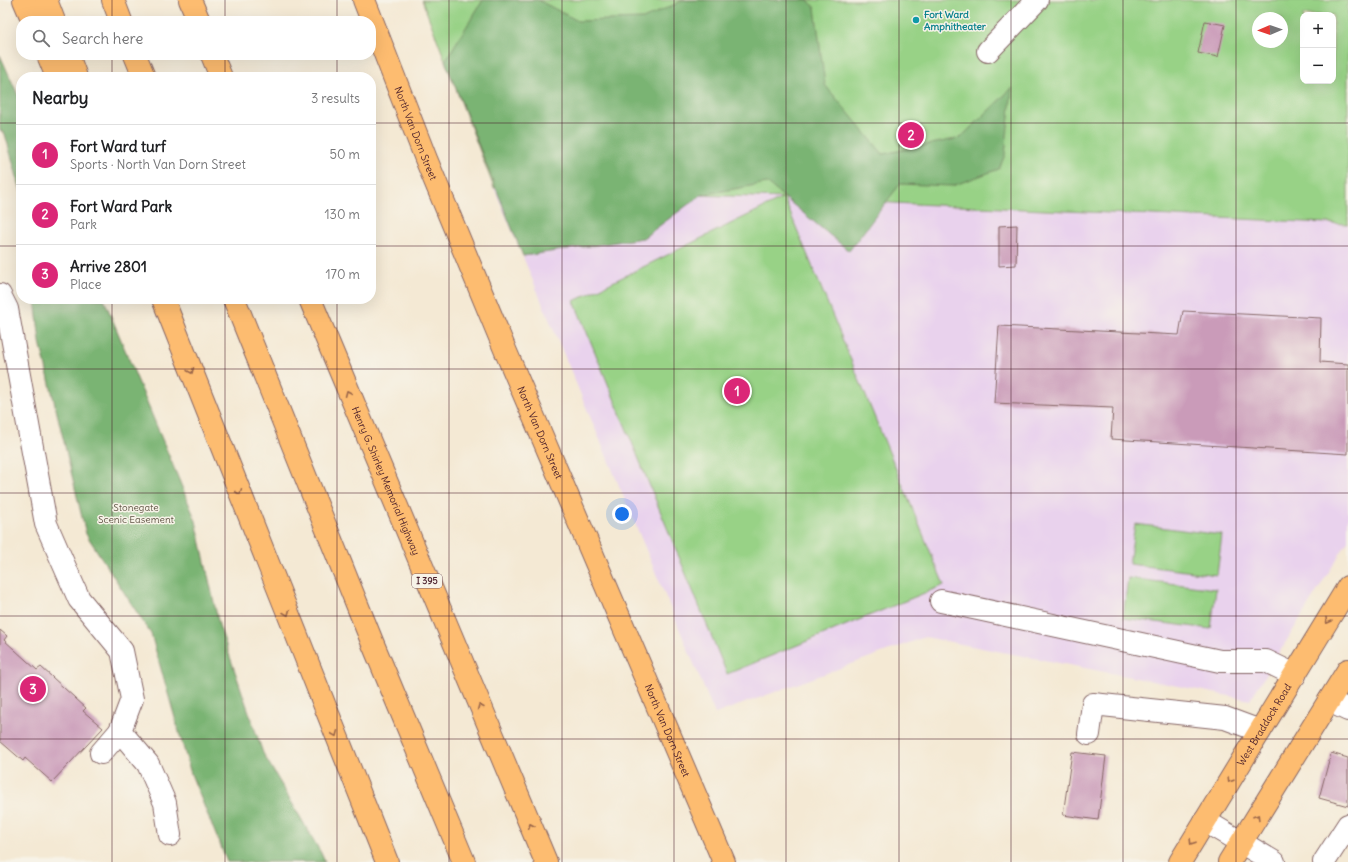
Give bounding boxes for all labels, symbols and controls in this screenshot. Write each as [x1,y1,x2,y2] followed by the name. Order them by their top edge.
[924,8,987,33] place label: Fort Ward Amphitheater
[1252,12,1288,48] north arrow
[1300,12,1336,84] map controls
[1300,12,1336,48] button: +
[911,15,921,25] marker: Fort Ward Amphitheater
[16,16,376,60] search box
[30,27,52,49] icon: search
[62,29,143,48] text: Search here
[1300,48,1336,84] button: −
[391,85,440,183] street label: North Van Dorn Street
[32,87,88,109] text: Nearby
[311,90,360,107] text: 3 results
[898,120,924,150] pin: 2
[70,137,166,156] text: Fort Ward turf
[42,146,48,163] text: 1
[329,146,360,163] text: 50 m
[70,156,246,173] text: Sports · North Van Dorn Street
[70,197,172,216] text: Fort Ward Park
[41,206,49,223] text: 2
[324,206,360,223] text: 130 m
[70,216,97,233] text: Park
[70,257,147,276] text: Arrive 2801
[41,266,49,283] text: 3
[325,266,360,283] text: 170 m
[70,276,101,293] text: Place
[186,367,194,375] one-way arrow
[724,376,750,406] pin: 1
[514,384,566,481] street label: North Van Dorn Street
[345,390,353,397] one-way arrow
[349,405,423,557] street label: Henry G. Shirley Memorial Highway
[235,489,243,496] one-way arrow
[98,501,175,526] park label: Stonegate Scenic Easement
[612,504,632,524] your location
[412,574,442,588] road number: I 395
[283,609,291,616] one-way arrow
[1325,617,1332,624] one-way arrow
[20,674,46,704] pin: 3
[1234,681,1295,768] street label: West Braddock Road
[642,682,693,779] street label: North Van Dorn Street
[477,703,485,711] one-way arrow
[331,730,339,737] one-way arrow
[1228,776,1235,783] one-way arrow
[1252,814,1259,821] one-way arrow
[528,823,536,831] one-way arrow
[1190,838,1197,845] one-way arrow

